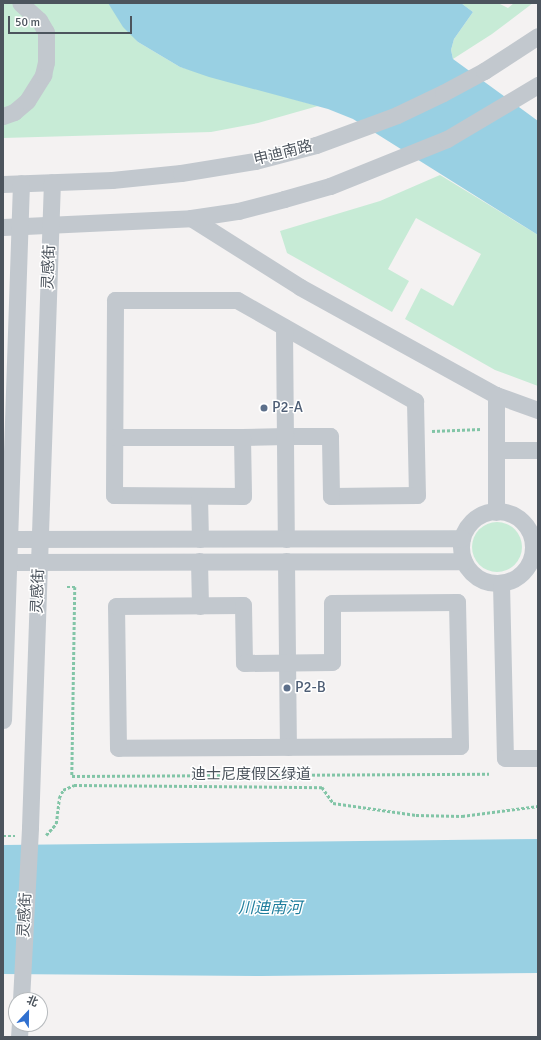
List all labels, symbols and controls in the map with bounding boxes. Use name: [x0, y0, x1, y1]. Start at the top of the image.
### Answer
scale bar: [10, 8, 134, 34]
text: 50 m: [15, 15, 40, 30]
street label: 申迪南路: [252, 137, 314, 169]
street label: 灵感街: [39, 244, 59, 290]
place label: P2-A: [272, 399, 303, 417]
marker: P2-A: [259, 403, 269, 413]
street label: 灵感街: [28, 568, 48, 614]
place label: P2-B: [295, 679, 326, 697]
marker: P2-B: [282, 683, 292, 693]
street label: 迪士尼度假区绿道: [191, 766, 311, 784]
street label: 灵感街: [15, 892, 35, 938]
water label: 川迪南河: [238, 898, 302, 918]
north arrow: [8, 992, 48, 1032]
text: 北: [25, 993, 40, 1009]

